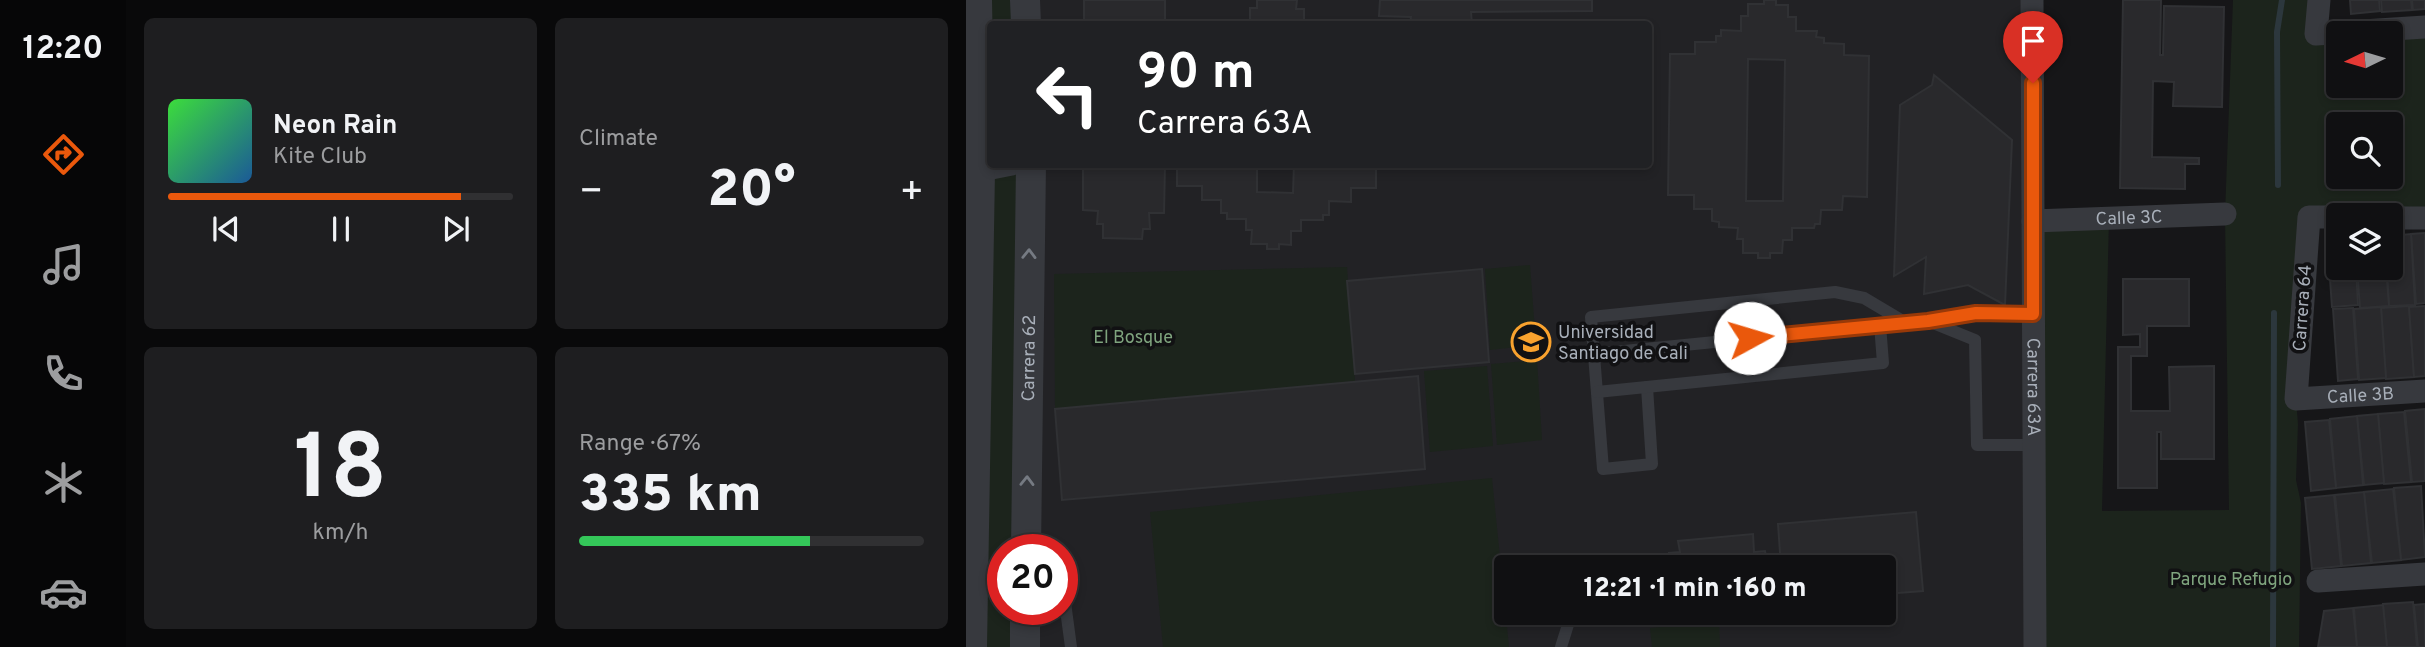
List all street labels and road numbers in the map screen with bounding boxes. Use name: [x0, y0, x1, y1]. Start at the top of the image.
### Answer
street label: Calle 3C: [2095, 206, 2163, 232]
street label: Carrera 64: [2289, 264, 2318, 352]
street label: Carrera 62: [1018, 314, 1042, 402]
street label: Carrera 63A: [2021, 338, 2044, 436]
street label: Calle 3B: [2326, 383, 2395, 410]

